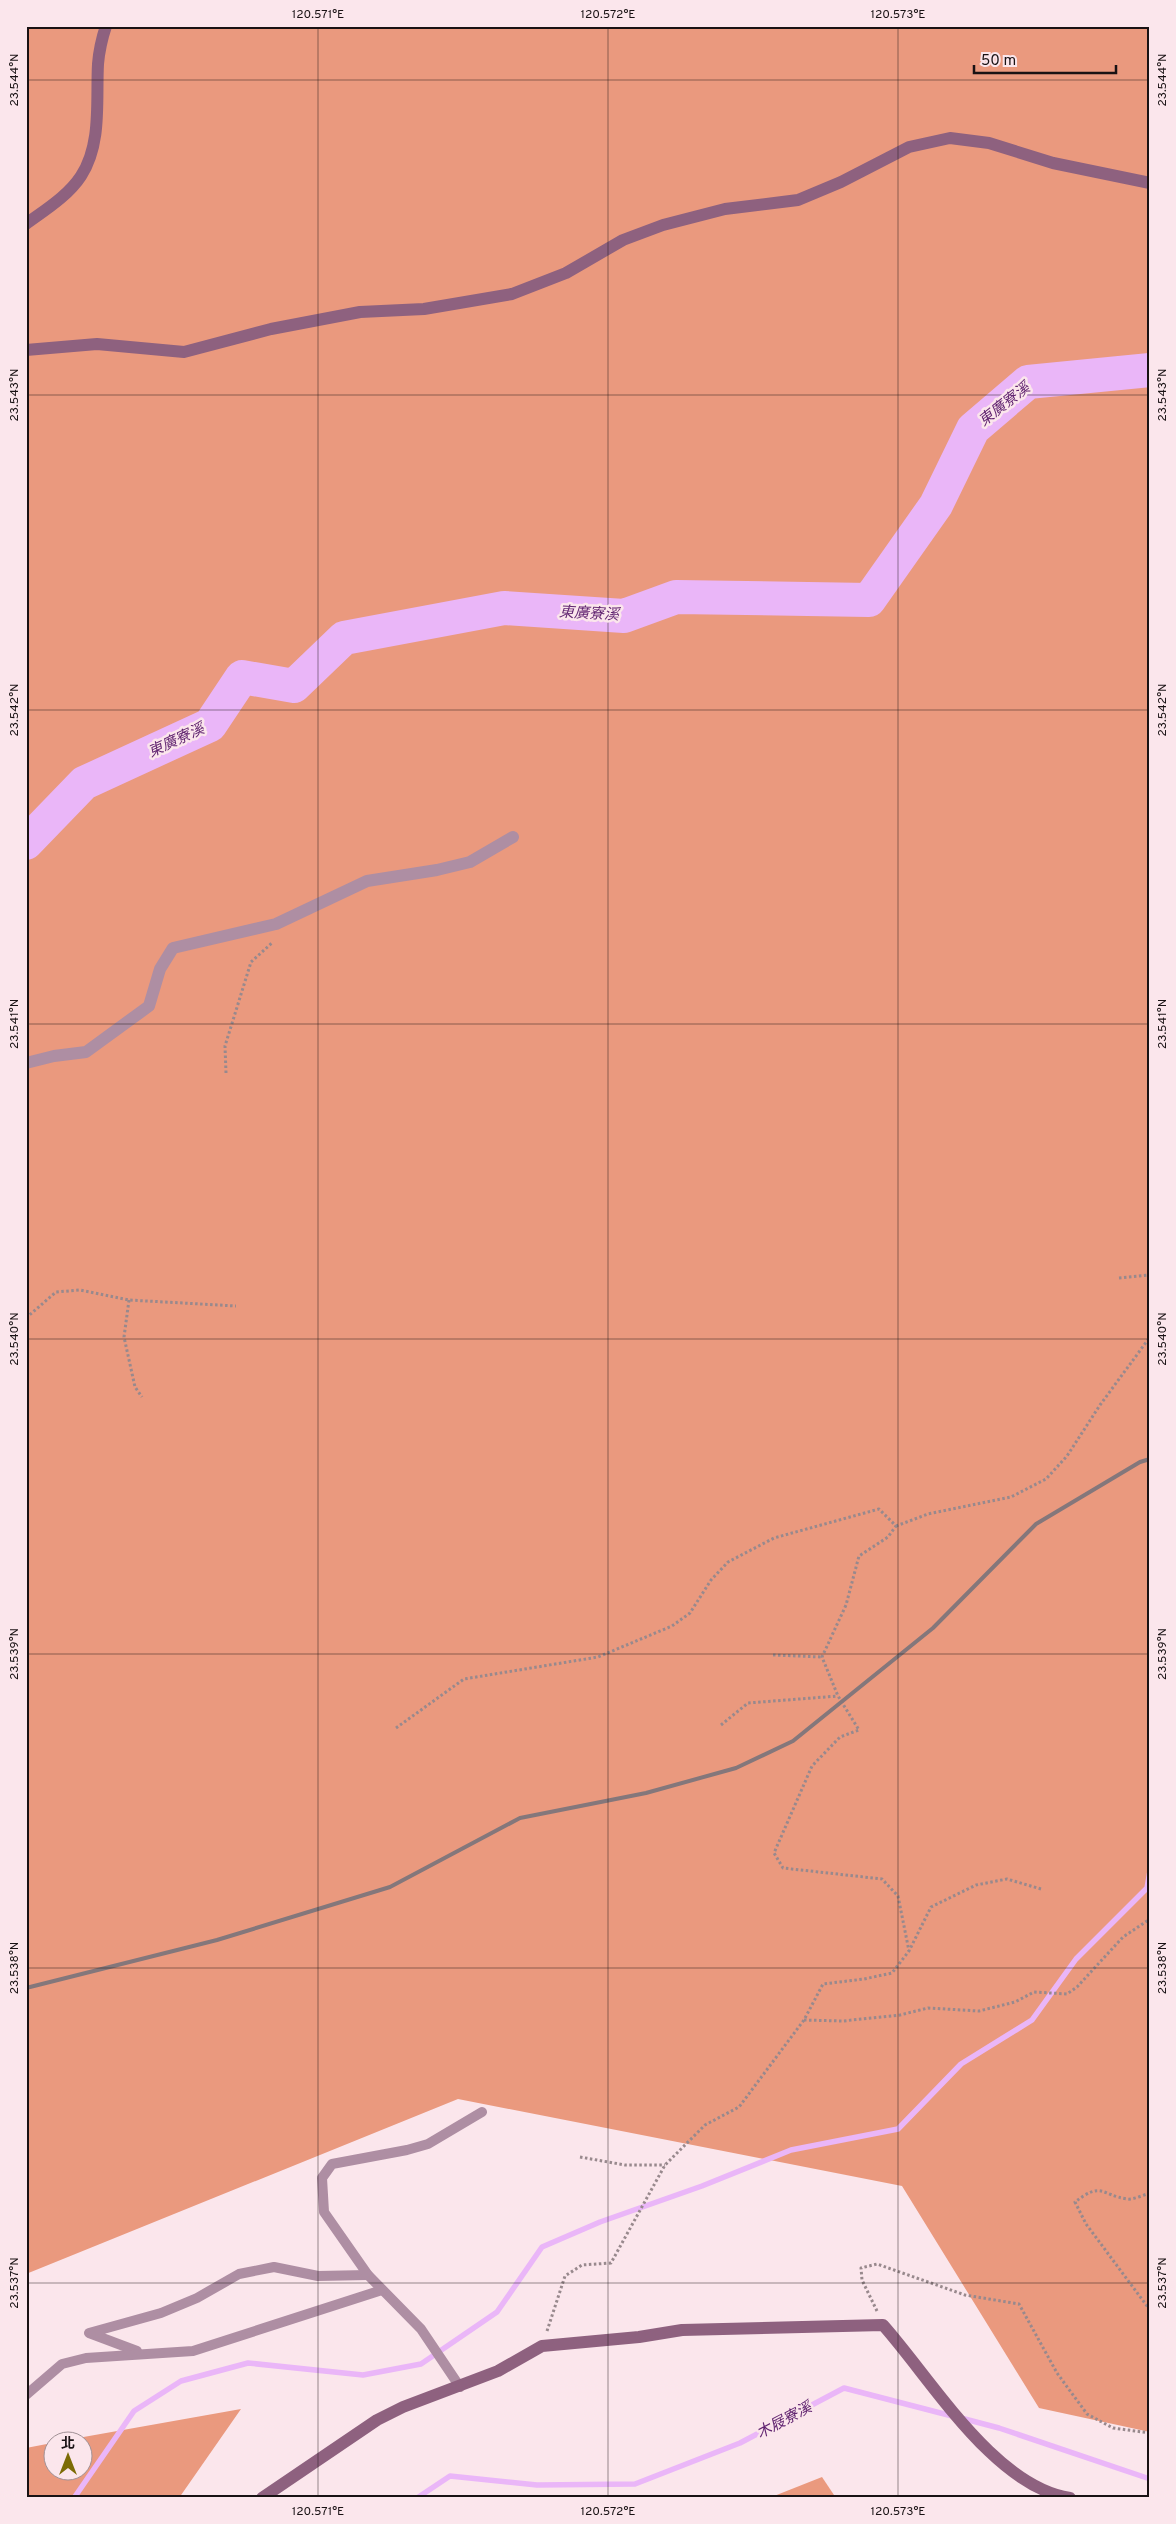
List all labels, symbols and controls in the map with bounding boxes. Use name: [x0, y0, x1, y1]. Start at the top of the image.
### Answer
text: 120.571°E: [292, 7, 344, 23]
text: 120.572°E: [580, 7, 636, 23]
text: 120.573°E: [871, 7, 925, 23]
scale bar: [974, 42, 1116, 74]
text: 50 m: [981, 52, 1016, 71]
text: 23.544°N: [7, 53, 23, 107]
text: 23.544°N: [1155, 53, 1171, 107]
text: 23.543°N: [7, 369, 23, 421]
text: 23.543°N: [1155, 369, 1171, 421]
water label: 東廣寮溪: [975, 378, 1036, 431]
water label: 東廣寮溪: [558, 603, 621, 626]
text: 23.542°N: [7, 683, 23, 737]
text: 23.542°N: [1155, 683, 1171, 737]
water label: 東廣寮溪: [145, 719, 210, 763]
text: 23.541°N: [7, 999, 23, 1049]
text: 23.541°N: [1155, 999, 1171, 1049]
text: 23.540°N: [7, 1312, 23, 1366]
text: 23.540°N: [1155, 1312, 1171, 1366]
text: 23.539°N: [7, 1628, 23, 1680]
text: 23.539°N: [1155, 1628, 1171, 1680]
text: 23.538°N: [7, 1942, 23, 1994]
text: 23.538°N: [1155, 1942, 1171, 1994]
text: 23.537°N: [7, 2257, 23, 2309]
text: 23.537°N: [1155, 2257, 1171, 2309]
water label: 木屐寮溪: [754, 2398, 817, 2444]
north arrow: [42, 2432, 92, 2482]
text: 北: [61, 2436, 75, 2453]
text: 120.571°E: [292, 2504, 344, 2520]
text: 120.572°E: [580, 2504, 636, 2520]
text: 120.573°E: [871, 2504, 925, 2520]

